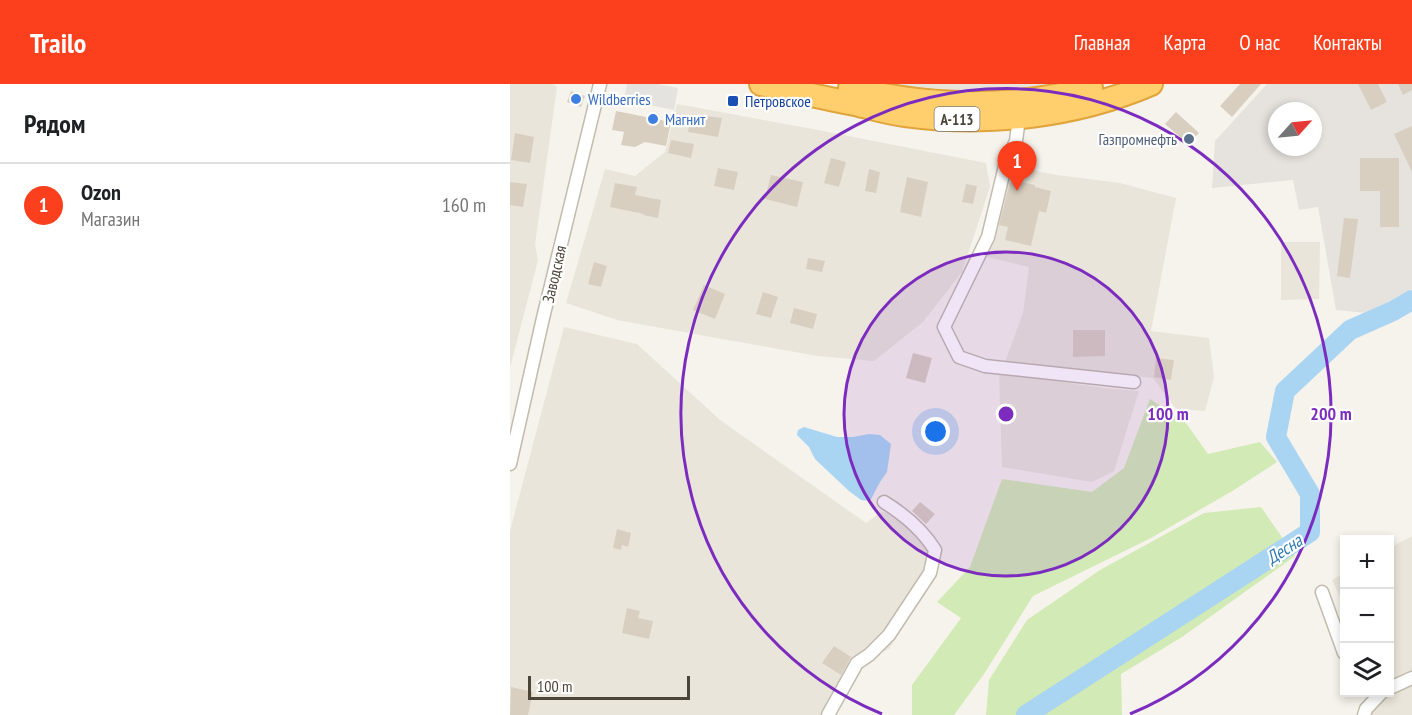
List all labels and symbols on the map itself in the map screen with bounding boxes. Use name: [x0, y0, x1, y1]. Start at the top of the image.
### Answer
place label: Wildberries: [588, 89, 651, 109]
place label: Петровское: [745, 91, 811, 111]
marker: Wildberries: [569, 92, 583, 106]
marker: Петровское: [726, 94, 740, 108]
north arrow: [1268, 102, 1322, 156]
road number: А-113: [934, 107, 980, 131]
place label: Магнит: [665, 109, 706, 129]
marker: Магнит: [646, 112, 660, 126]
place label: Газпромнефть: [1098, 129, 1177, 149]
marker: Газпромнефть: [1182, 132, 1196, 146]
pin: 1: [998, 141, 1036, 191]
street label: Заводская: [538, 243, 570, 305]
text: 100 m: [1147, 402, 1189, 425]
text: 200 m: [1310, 402, 1352, 425]
centre of rings: [996, 404, 1016, 424]
your location: [921, 417, 950, 446]
water label: Десна: [1261, 529, 1307, 570]
scale bar: [528, 673, 690, 700]

